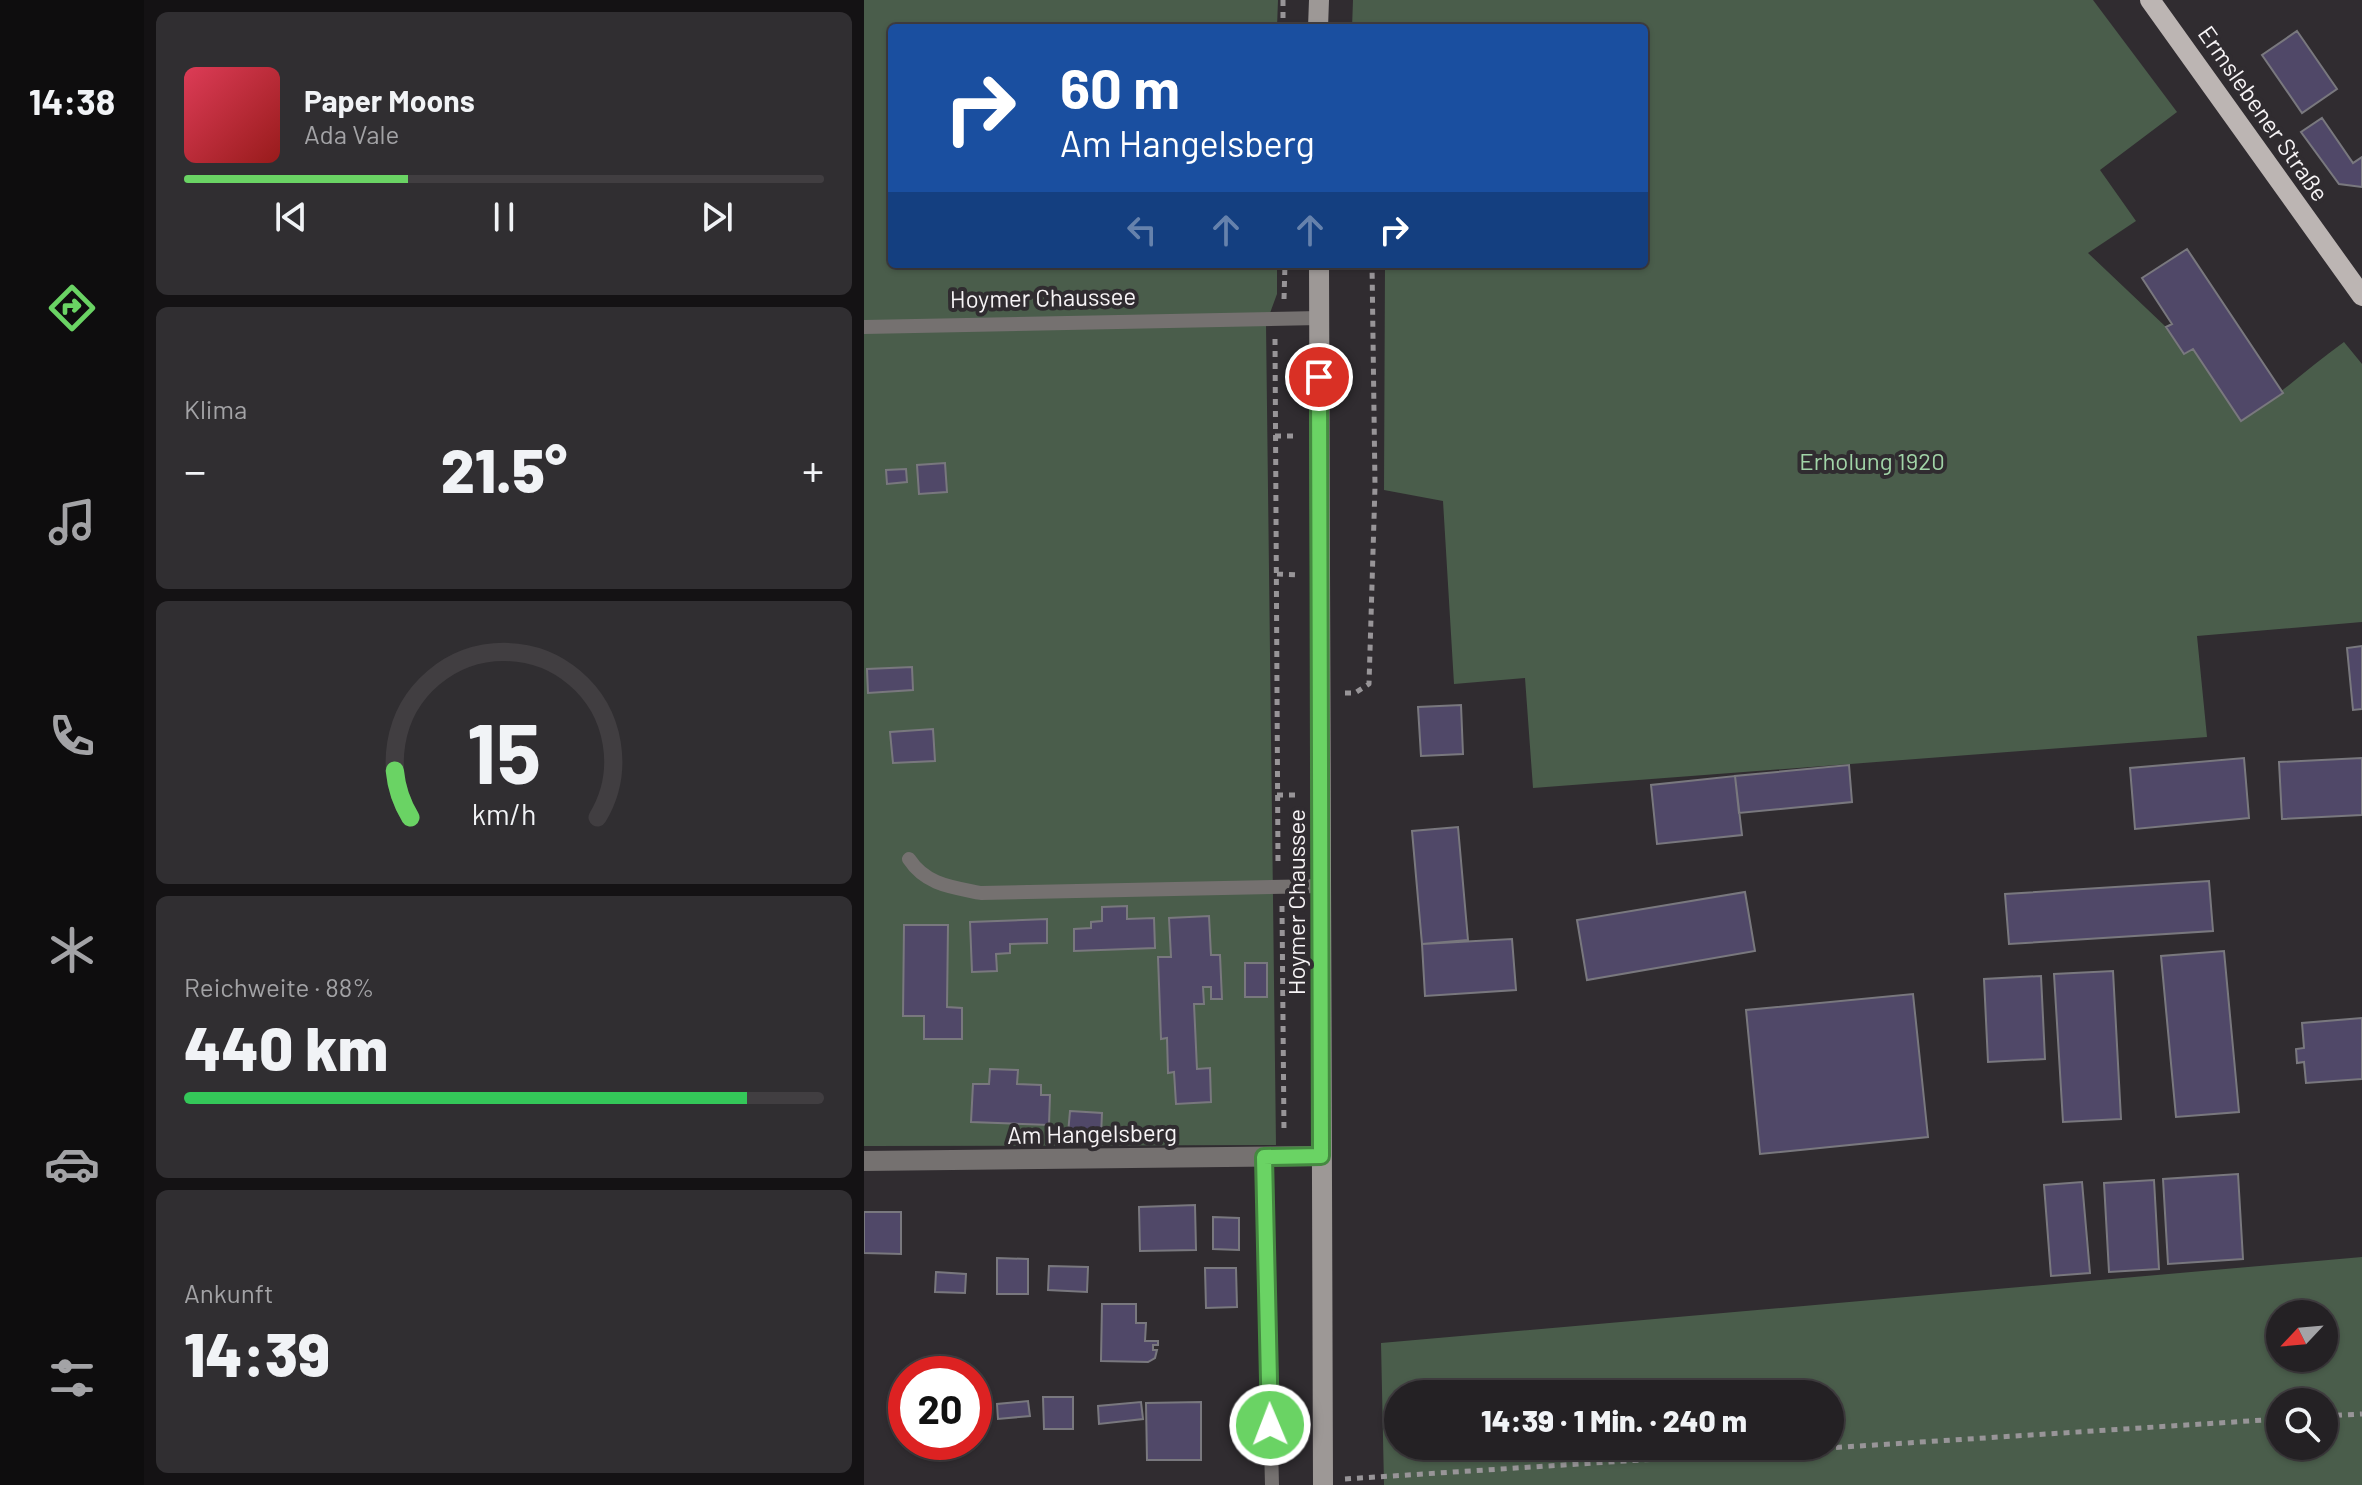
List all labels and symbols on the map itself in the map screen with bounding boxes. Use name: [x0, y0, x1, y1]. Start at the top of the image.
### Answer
street label: Ermslebener Straße: [2193, 20, 2335, 206]
street label: Hoymer Chaussee: [950, 281, 1136, 313]
pin: [1285, 343, 1353, 411]
park label: Erholung 1920: [1799, 446, 1945, 475]
street label: Hoymer Chaussee: [1281, 809, 1310, 995]
street label: Am Hangelsberg: [1007, 1117, 1177, 1149]
north arrow: [2266, 1300, 2338, 1372]
speed limit sign: 20: [888, 1356, 992, 1460]
position arrow: [1228, 1383, 1312, 1467]

